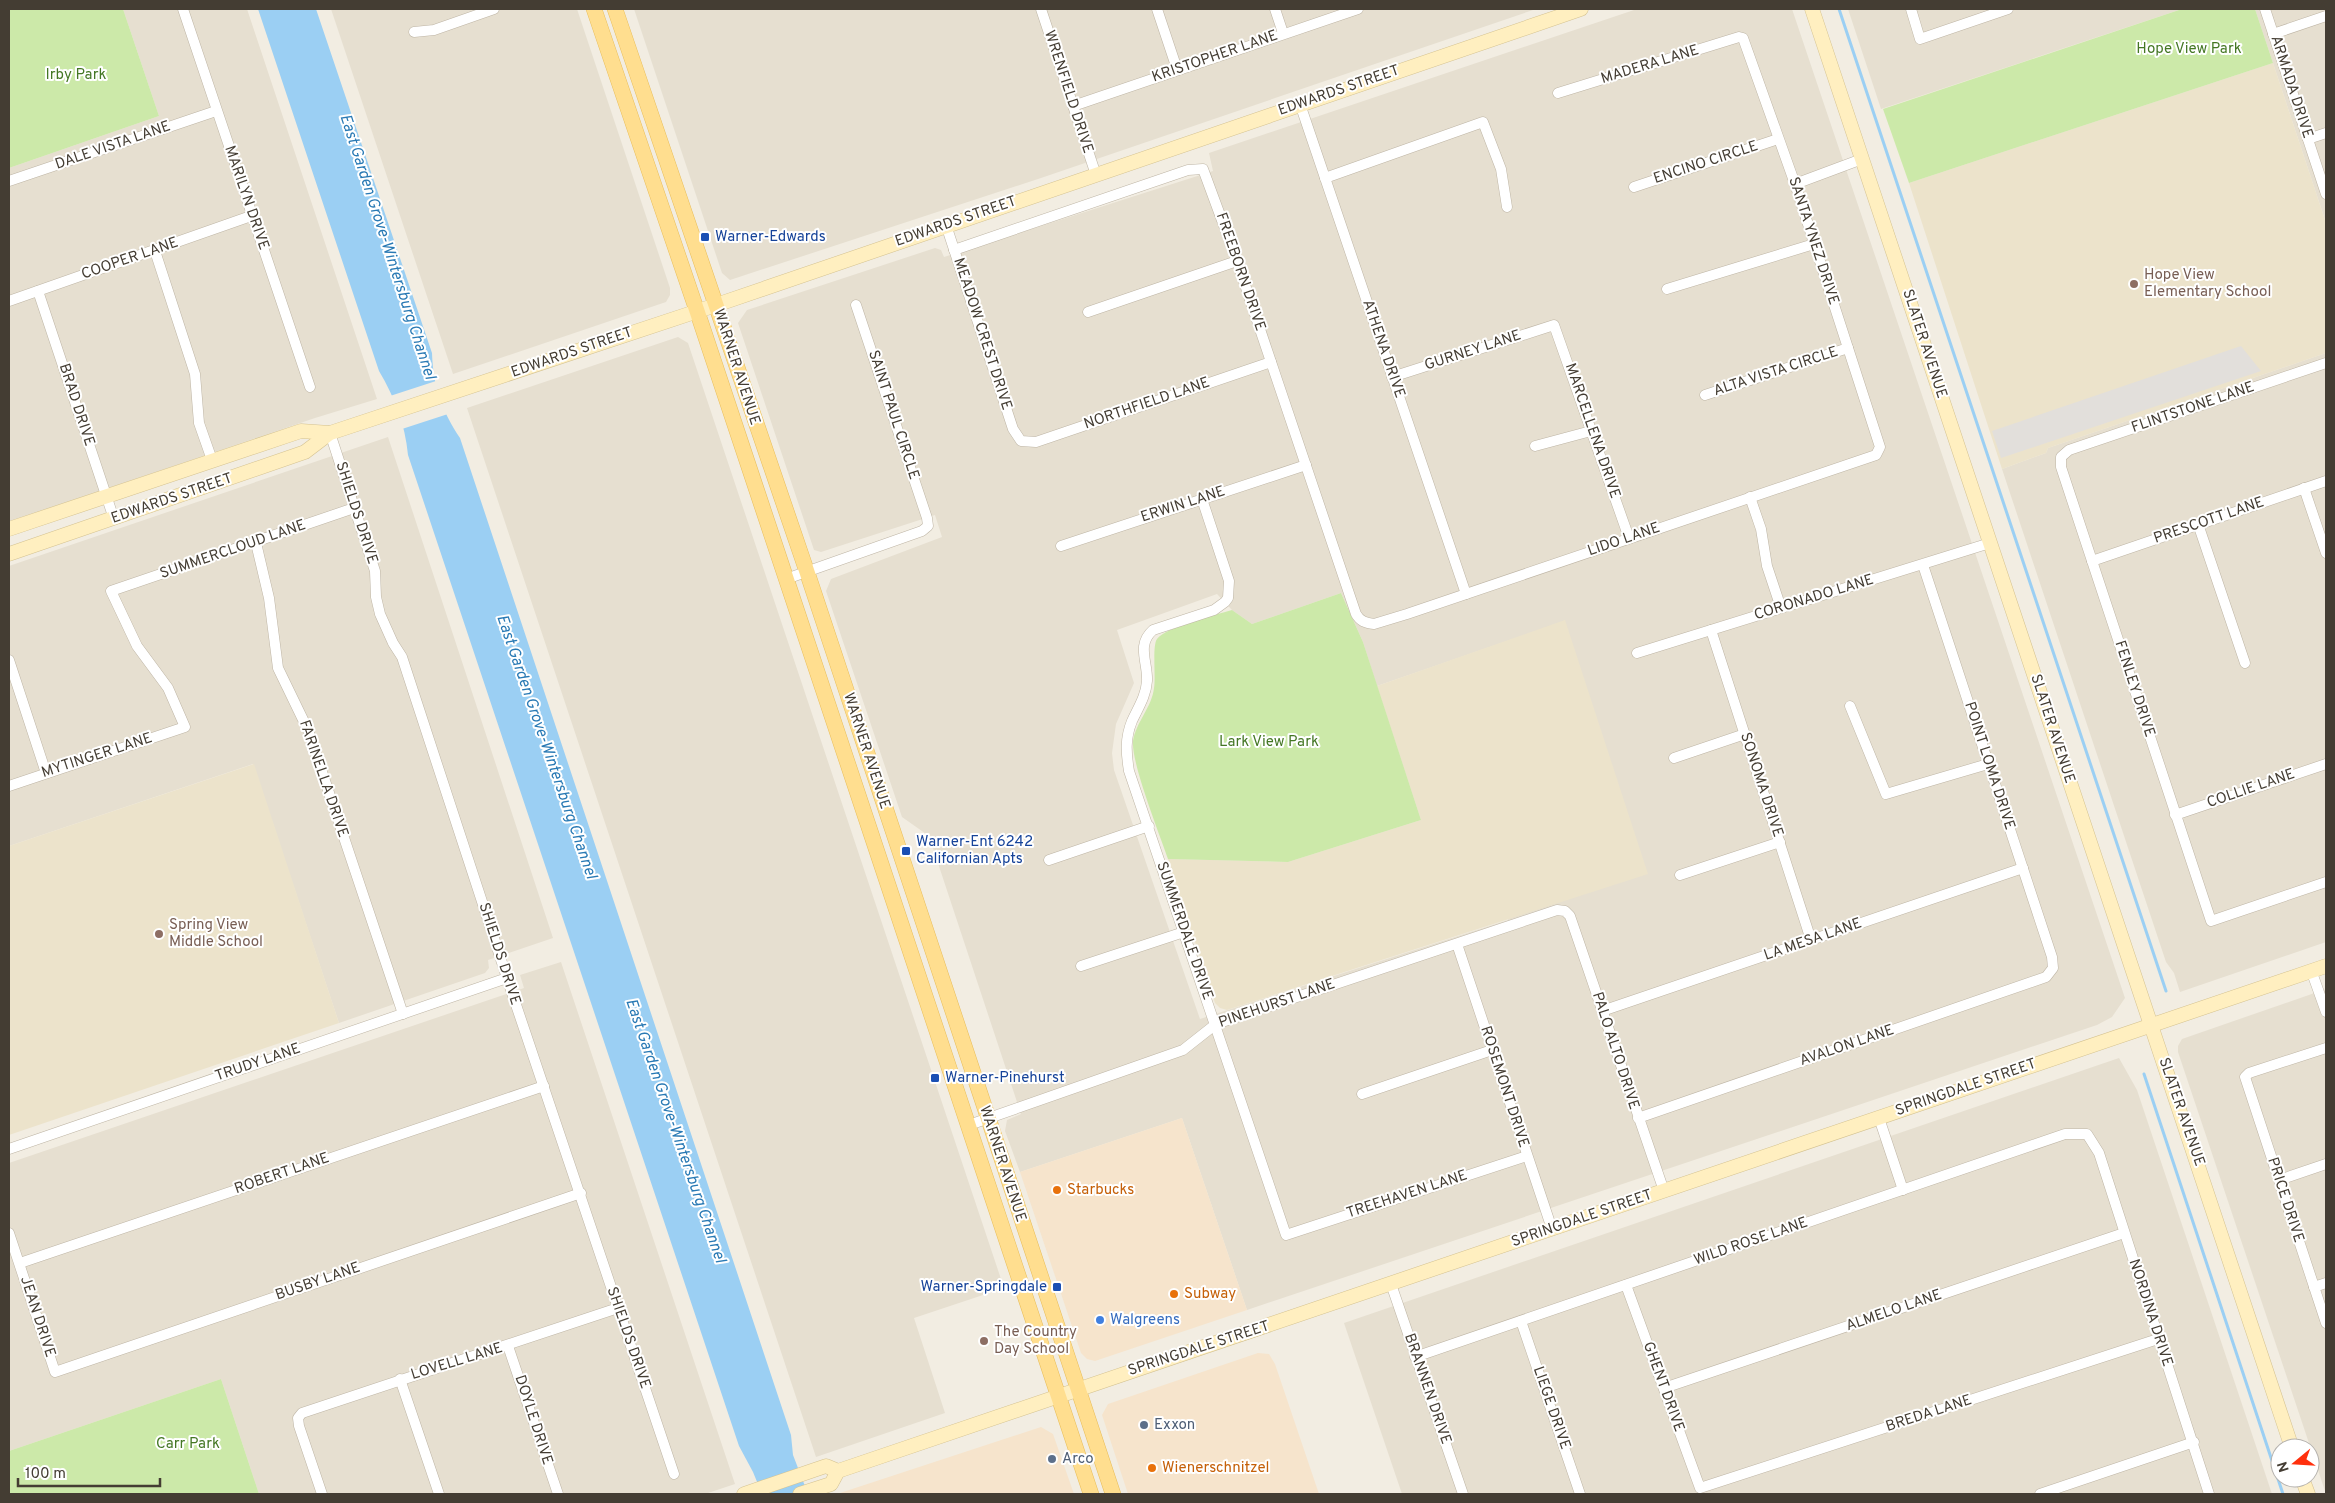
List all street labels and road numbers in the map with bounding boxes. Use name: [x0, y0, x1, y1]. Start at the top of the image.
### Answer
street label: KRISTOPHER LANE: [1149, 27, 1281, 87]
street label: WRENFIELD DRIVE: [1039, 28, 1097, 156]
street label: ARMADA DRIVE: [2265, 33, 2317, 141]
street label: MADERA LANE: [1599, 41, 1701, 89]
street label: EDWARDS STREET: [1276, 61, 1402, 121]
street label: DALE VISTA LANE: [53, 117, 173, 175]
street label: ENCINO CIRCLE: [1651, 137, 1761, 189]
street label: MARILYN DRIVE: [219, 143, 273, 253]
street label: SANTA YNEZ DRIVE: [1783, 175, 1843, 307]
street label: EDWARDS STREET: [893, 192, 1019, 252]
street label: FREEBORN DRIVE: [1211, 210, 1269, 334]
street label: COOPER LANE: [79, 234, 181, 284]
street label: MEADOW CREST DRIVE: [948, 255, 1016, 413]
street label: SLATER AVENUE: [1897, 287, 1951, 401]
street label: ATHENA DRIVE: [1357, 297, 1409, 401]
street label: WARNER AVENUE: [708, 306, 764, 428]
street label: EDWARDS STREET: [509, 323, 635, 383]
street label: GURNEY LANE: [1422, 326, 1524, 376]
street label: ALTA VISTA CIRCLE: [1711, 343, 1841, 401]
street label: SAINT PAUL CIRCLE: [863, 348, 923, 482]
street label: BRAD DRIVE: [54, 361, 98, 449]
street label: MARCELLENA DRIVE: [1560, 361, 1624, 501]
street label: NORTHFIELD LANE: [1082, 374, 1212, 434]
street label: FLINTSTONE LANE: [2129, 378, 2257, 438]
street label: SHIELDS DRIVE: [331, 459, 381, 567]
street label: EDWARDS STREET: [109, 469, 235, 529]
street label: ERWIN LANE: [1138, 482, 1228, 528]
street label: PRESCOTT LANE: [2151, 493, 2267, 549]
street label: SUMMERCLOUD LANE: [158, 516, 308, 584]
street label: LIDO LANE: [1585, 519, 1663, 561]
street label: CORONADO LANE: [1752, 571, 1876, 625]
street label: FENLEY DRIVE: [2109, 638, 2159, 740]
street label: SLATER AVENUE: [2025, 672, 2079, 786]
street label: WARNER AVENUE: [838, 690, 894, 812]
street label: POINT LOMA DRIVE: [1959, 699, 2019, 833]
street label: FARINELLA DRIVE: [294, 718, 352, 840]
street label: MYTINGER LANE: [39, 729, 155, 783]
street label: SONOMA DRIVE: [1735, 730, 1787, 840]
street label: COLLIE LANE: [2204, 765, 2298, 813]
street label: SUMMERDALE DRIVE: [1151, 859, 1217, 1003]
street label: SHIELDS DRIVE: [474, 900, 524, 1008]
street label: LA MESA LANE: [1762, 914, 1864, 966]
street label: PINEHURST LANE: [1216, 975, 1338, 1033]
street label: PALO ALTO DRIVE: [1587, 990, 1643, 1112]
street label: AVALON LANE: [1797, 1021, 1897, 1071]
street label: ROSEMONT DRIVE: [1475, 1024, 1533, 1150]
street label: TRUDY LANE: [213, 1040, 303, 1086]
street label: SPRINGDALE STREET: [1893, 1055, 2039, 1121]
street label: SLATER AVENUE: [2154, 1055, 2208, 1169]
street label: WARNER AVENUE: [974, 1103, 1030, 1225]
street label: ROBERT LANE: [232, 1149, 332, 1199]
street label: PRICE DRIVE: [2262, 1155, 2308, 1245]
street label: TREEHAVEN LANE: [1344, 1166, 1470, 1224]
street label: SPRINGDALE STREET: [1509, 1186, 1655, 1252]
street label: WILD ROSE LANE: [1692, 1214, 1810, 1270]
street label: NORDINA DRIVE: [2124, 1257, 2176, 1369]
street label: BUSBY LANE: [273, 1259, 363, 1305]
street label: JEAN DRIVE: [15, 1274, 59, 1360]
street label: SHIELDS DRIVE: [602, 1285, 654, 1391]
street label: ALMELO LANE: [1844, 1286, 1944, 1336]
street label: SPRINGDALE STREET: [1126, 1317, 1272, 1381]
street label: BRANNEN DRIVE: [1399, 1331, 1455, 1447]
street label: LOVELL LANE: [409, 1339, 505, 1385]
street label: GHENT DRIVE: [1638, 1339, 1688, 1435]
street label: LIEGE DRIVE: [1528, 1364, 1574, 1452]
street label: DOYLE DRIVE: [510, 1373, 556, 1467]
street label: BREDA LANE: [1884, 1391, 1974, 1437]

